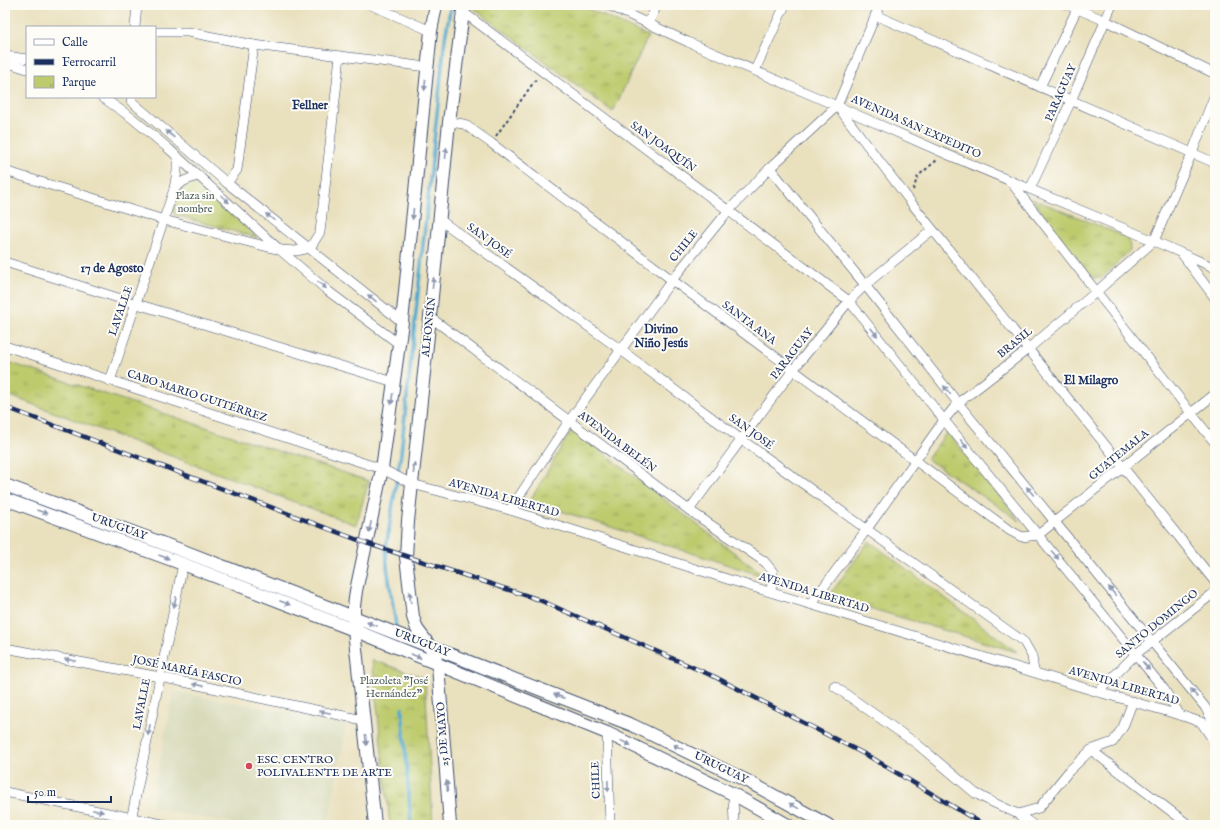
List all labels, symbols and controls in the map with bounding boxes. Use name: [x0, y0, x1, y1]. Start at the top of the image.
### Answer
legend: [26, 26, 156, 98]
text: Calle: [62, 35, 88, 50]
text: Ferrocarril: [62, 55, 117, 70]
street label: PARAGUAY: [1042, 62, 1080, 124]
text: Parque: [62, 75, 97, 91]
one-way arrow: [422, 79, 428, 91]
street label: AVENIDA SAN EXPEDITO: [848, 92, 983, 162]
district label: Fellner: [292, 98, 329, 113]
street label: SAN JOAQUÍN: [627, 118, 699, 176]
one-way arrow: [165, 130, 175, 139]
one-way arrow: [442, 147, 449, 159]
park label: Plaza sin nombre: [175, 189, 215, 216]
one-way arrow: [220, 194, 230, 204]
one-way arrow: [409, 208, 416, 221]
one-way arrow: [265, 213, 276, 221]
street label: SAN JOSÉ: [464, 220, 514, 262]
street label: CHILE: [667, 227, 701, 265]
district label: 17 de Agosto: [80, 261, 144, 277]
one-way arrow: [430, 277, 437, 289]
one-way arrow: [317, 281, 327, 290]
street label: LAVALLE: [106, 284, 136, 338]
one-way arrow: [367, 293, 377, 302]
street label: ALFONSÍN: [419, 296, 439, 359]
street label: SANTA ANA: [719, 298, 779, 348]
district label: Divino Niño Jesús: [633, 322, 689, 352]
street label: PARAGUAY: [768, 325, 817, 382]
street label: BRASIL: [995, 325, 1036, 361]
one-way arrow: [869, 326, 878, 337]
street label: CABO MARIO GUITÉRREZ: [125, 367, 269, 425]
district label: El Milagro: [1064, 373, 1119, 389]
one-way arrow: [943, 385, 952, 396]
one-way arrow: [389, 393, 395, 405]
street label: AVENIDA BELÉN: [574, 407, 659, 476]
street label: SAN JOSÉ: [726, 411, 776, 453]
street label: GUATEMALA: [1086, 426, 1152, 484]
one-way arrow: [959, 439, 968, 449]
one-way arrow: [411, 462, 418, 474]
street label: AVENIDA LIBERTAD: [446, 475, 561, 520]
one-way arrow: [1025, 485, 1034, 496]
one-way arrow: [36, 510, 48, 516]
street label: URUGUAY: [89, 510, 149, 544]
one-way arrow: [366, 521, 372, 533]
one-way arrow: [1051, 550, 1059, 561]
one-way arrow: [158, 554, 170, 560]
street label: AVENIDA LIBERTAD: [756, 569, 871, 616]
one-way arrow: [1107, 586, 1116, 597]
street label: SANTO DOMINGO: [1113, 586, 1201, 662]
one-way arrow: [407, 591, 413, 603]
one-way arrow: [172, 596, 178, 608]
one-way arrow: [280, 601, 292, 607]
one-way arrow: [366, 621, 378, 627]
street label: URUGUAY: [392, 626, 452, 660]
street label: JOSÉ MARÍA FASCIO: [129, 652, 243, 689]
one-way arrow: [410, 653, 421, 659]
one-way arrow: [64, 657, 77, 663]
one-way arrow: [1142, 661, 1151, 672]
street label: AVENIDA LIBERTAD: [1066, 663, 1181, 708]
park label: Plazoleta "José Hernández": [360, 674, 428, 701]
street label: LAVALLE: [130, 677, 154, 731]
one-way arrow: [192, 681, 204, 687]
one-way arrow: [1189, 687, 1198, 698]
one-way arrow: [552, 693, 564, 699]
street label: 25 DE MAYO: [434, 701, 452, 767]
one-way arrow: [319, 708, 331, 714]
one-way arrow: [146, 723, 152, 736]
one-way arrow: [362, 734, 369, 746]
one-way arrow: [621, 740, 632, 746]
one-way arrow: [672, 744, 684, 750]
street label: URUGUAY: [692, 749, 751, 787]
place label: ESC. CENTRO POLIVALENTE DE ARTE: [257, 753, 392, 780]
marker: ESC. CENTRO POLIVALENTE DE ARTE: [244, 761, 254, 771]
street label: CHILE: [588, 761, 604, 799]
scale bar: [28, 778, 111, 804]
one-way arrow: [443, 780, 450, 792]
one-way arrow: [605, 780, 612, 792]
text: 50 m: [34, 785, 56, 800]
one-way arrow: [788, 803, 800, 810]
one-way arrow: [92, 809, 104, 815]

